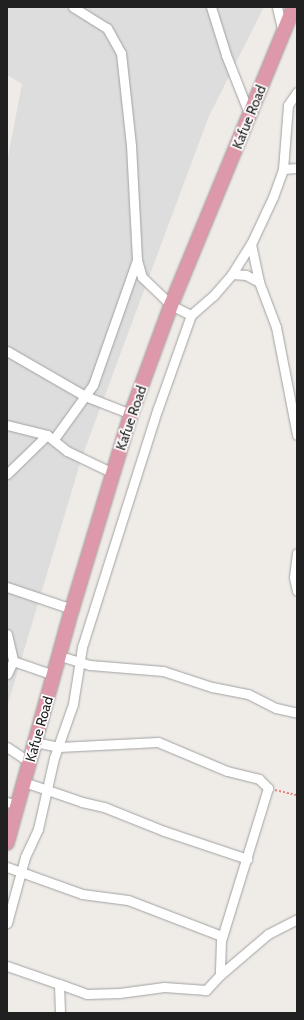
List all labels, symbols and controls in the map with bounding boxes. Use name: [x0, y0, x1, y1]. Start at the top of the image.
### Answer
street label: Kafue Road: [229, 83, 269, 151]
street label: Kafue Road: [112, 383, 150, 453]
street label: Kafue Road: [22, 694, 56, 764]

